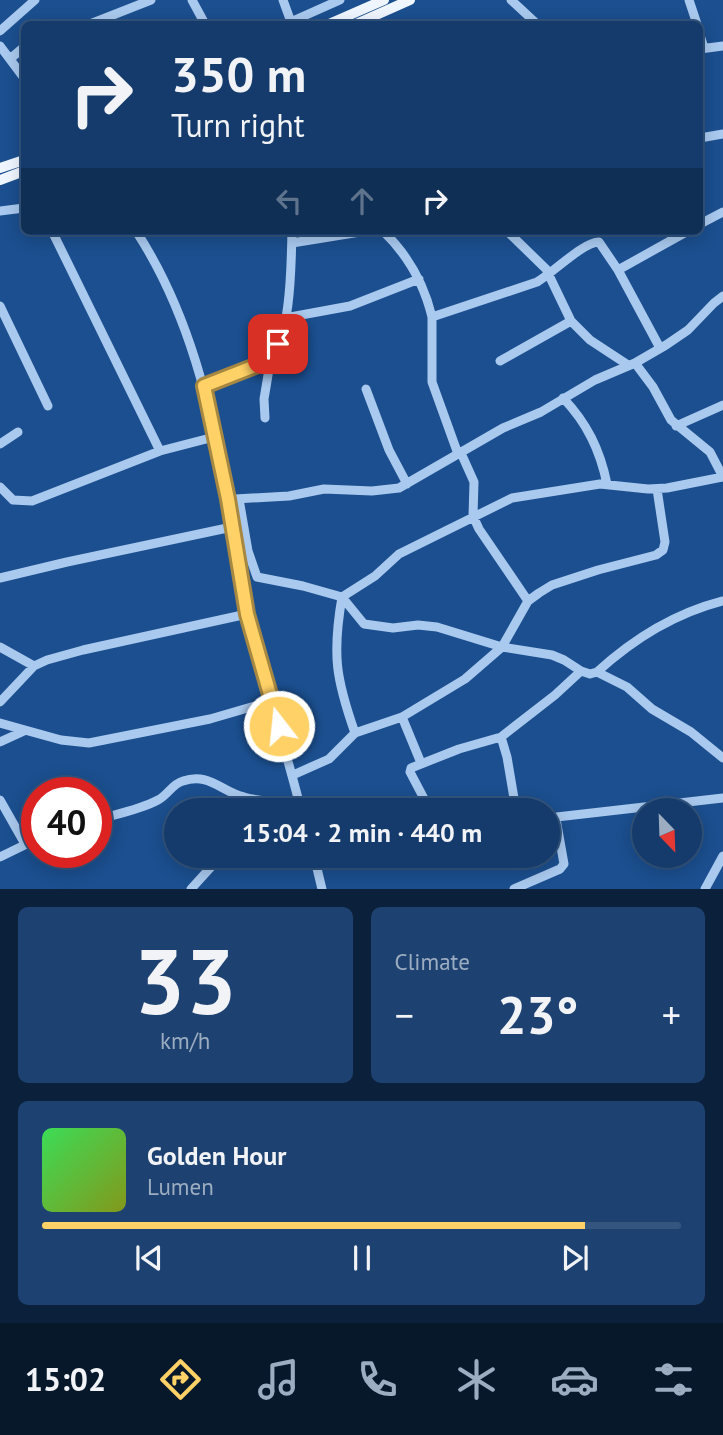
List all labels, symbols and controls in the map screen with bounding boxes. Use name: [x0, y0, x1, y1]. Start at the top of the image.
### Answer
text: 350 m: [171, 42, 306, 106]
icon: right: [56, 49, 147, 140]
text: Turn right: [171, 104, 305, 146]
icon: left: [270, 182, 308, 220]
icon: ahead: [343, 182, 381, 220]
icon: right: [416, 182, 454, 220]
pin: [248, 314, 308, 374]
icon: arrive: [259, 325, 297, 363]
position arrow: [242, 689, 316, 763]
speed limit sign: 40: [21, 777, 112, 868]
north arrow: [632, 798, 702, 868]
map controls: [632, 798, 702, 868]
text: 15:04 · 2 min · 440 m: [242, 816, 482, 849]
text: 33: [134, 921, 237, 1039]
text: Climate: [395, 947, 470, 976]
text: 23°: [497, 981, 579, 1048]
text: −: [395, 990, 414, 1039]
text: +: [662, 990, 681, 1039]
text: km/h: [160, 1026, 210, 1055]
text: Golden Hour: [147, 1139, 286, 1172]
text: Lumen: [147, 1172, 214, 1201]
icon: previous: [130, 1239, 168, 1277]
icon: pause: [343, 1239, 381, 1277]
icon: next: [556, 1239, 594, 1277]
icon: directions: [156, 1355, 205, 1404]
icon: music: [254, 1355, 303, 1404]
icon: phone: [353, 1355, 402, 1404]
icon: climate: [452, 1355, 501, 1404]
icon: car: [550, 1355, 599, 1404]
icon: filters: [649, 1355, 698, 1404]
text: 15:02: [25, 1358, 106, 1400]

